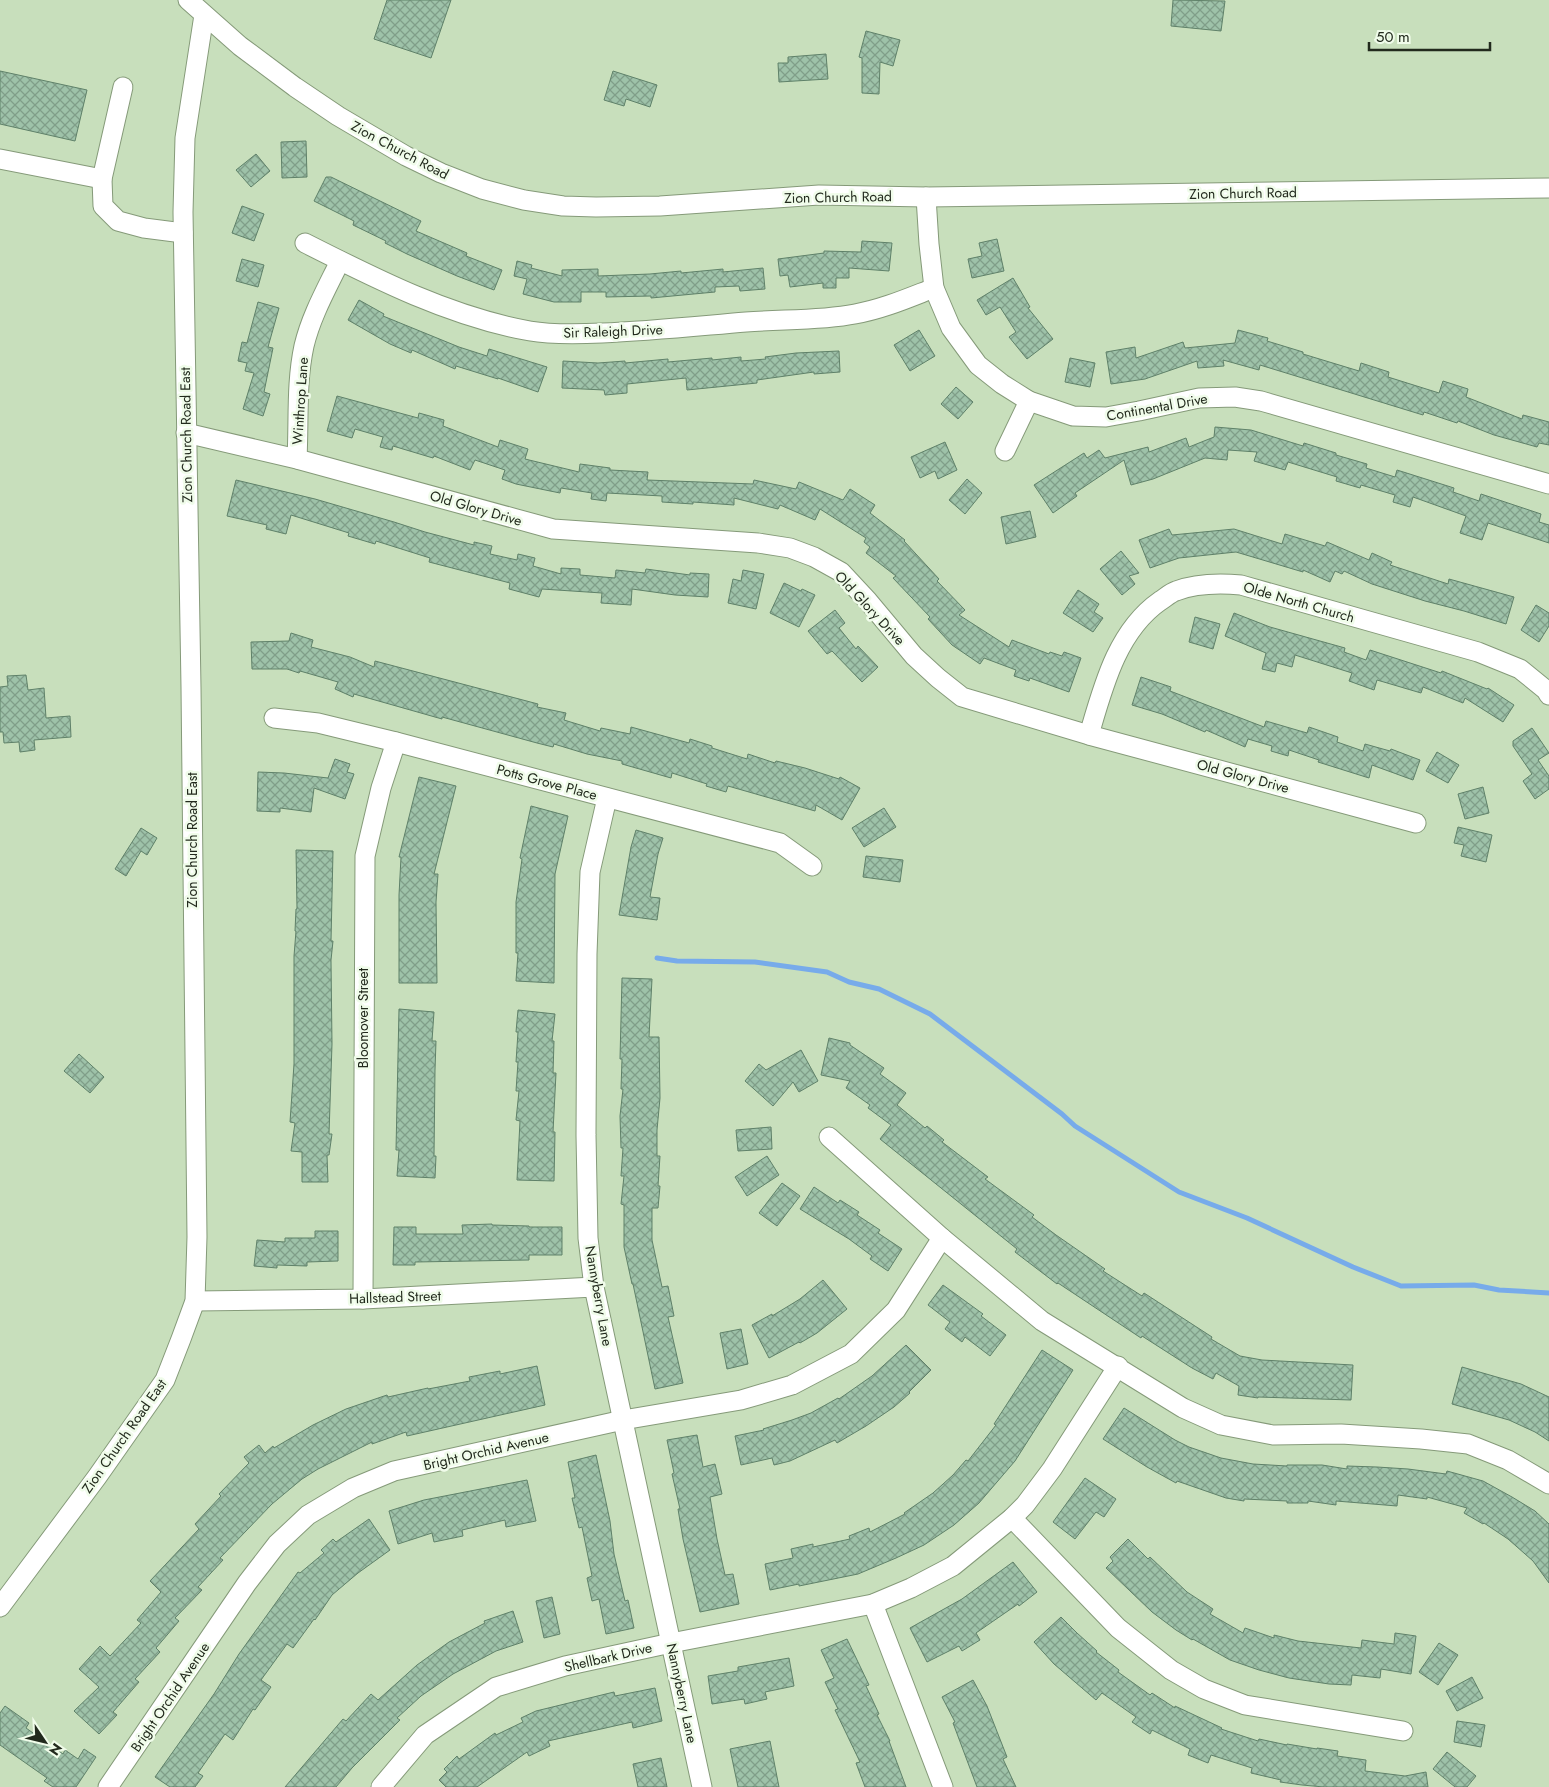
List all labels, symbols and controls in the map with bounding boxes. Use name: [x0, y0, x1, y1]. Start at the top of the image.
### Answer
scale bar: [1369, 20, 1490, 52]
text: 50 m: [1376, 26, 1410, 48]
street label: Zion Church Road: [348, 116, 452, 184]
street label: Zion Church Road: [1189, 182, 1297, 204]
street label: Zion Church Road: [784, 186, 892, 208]
street label: Sir Raleigh Drive: [563, 319, 663, 343]
street label: Winthrop Lane: [287, 357, 313, 445]
street label: Zion Church Road East: [175, 366, 197, 503]
street label: Continental Drive: [1105, 388, 1209, 426]
street label: Old Glory Drive: [428, 485, 524, 531]
street label: Old Glory Drive: [830, 566, 910, 650]
street label: Olde North Church: [1241, 577, 1357, 627]
street label: Old Glory Drive: [1195, 754, 1291, 798]
street label: Potts Grove Place: [495, 759, 599, 805]
street label: Zion Church Road East: [182, 772, 202, 908]
street label: Bloomover Street: [353, 967, 373, 1068]
street label: Nannyberry Lane: [580, 1244, 618, 1348]
street label: Hallstead Street: [349, 1285, 442, 1309]
street label: Zion Church Road East: [77, 1374, 171, 1497]
street label: Bright Orchid Avenue: [421, 1427, 551, 1475]
street label: Shellbark Drive: [562, 1637, 654, 1677]
street label: Bright Orchid Avenue: [126, 1638, 214, 1756]
street label: Nannyberry Lane: [662, 1641, 702, 1745]
north arrow: [20, 1717, 70, 1767]
text: N: [44, 1739, 67, 1760]

